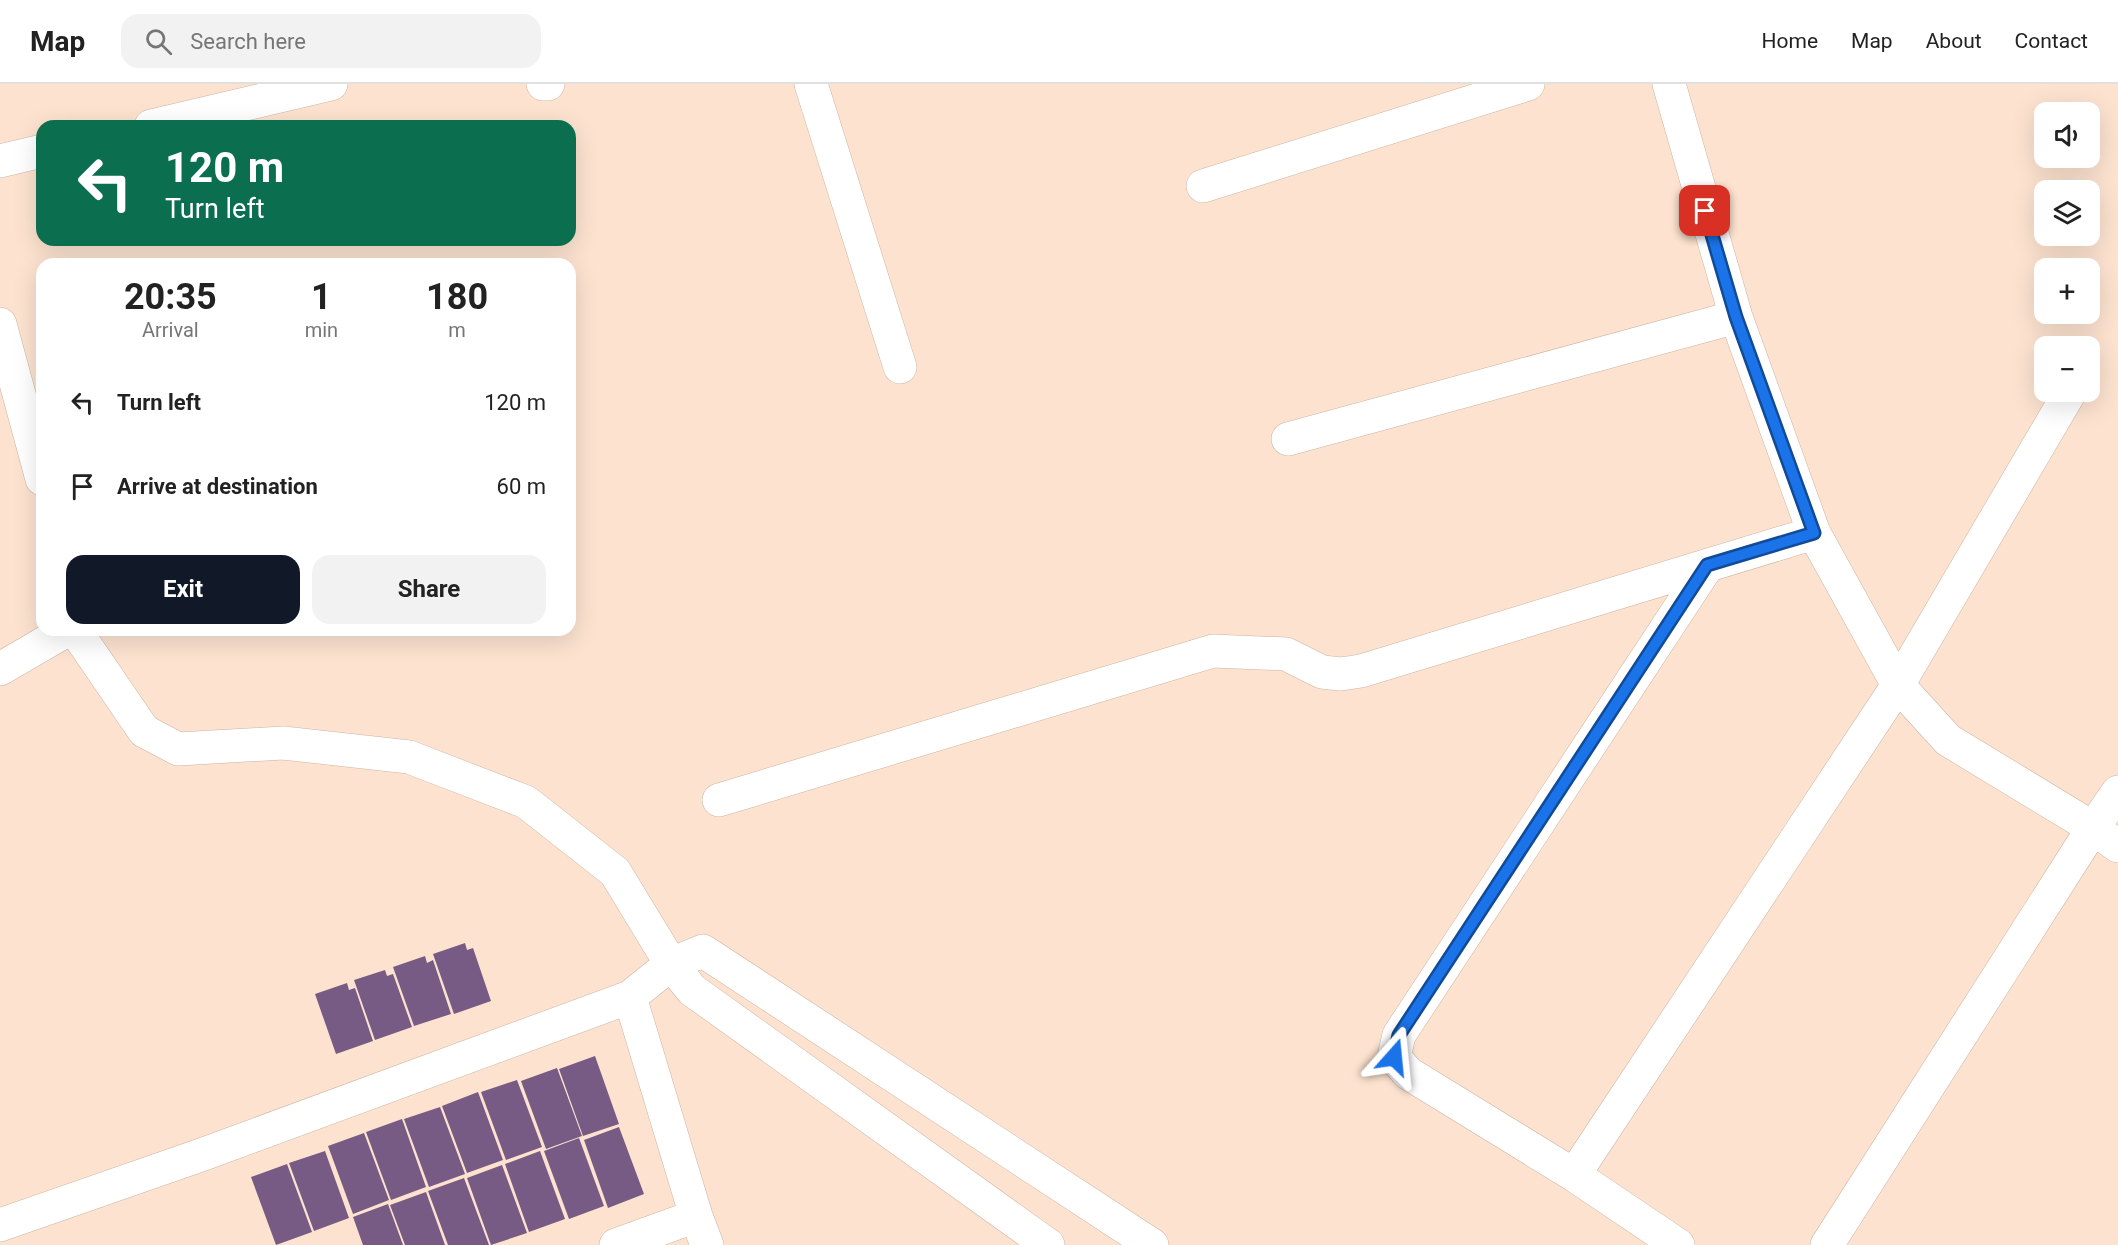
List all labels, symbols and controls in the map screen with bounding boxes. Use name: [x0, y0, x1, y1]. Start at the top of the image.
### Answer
search box: [121, 14, 541, 68]
text: Map: [30, 25, 85, 58]
icon: search: [142, 25, 175, 58]
text: Search here: [190, 29, 306, 54]
text: Home: [1762, 29, 1818, 53]
text: Map: [1851, 29, 1893, 53]
text: About: [1926, 29, 1982, 53]
text: Contact: [2015, 29, 2088, 53]
map controls: [2034, 102, 2100, 402]
button: sound: [2034, 102, 2100, 168]
text: 120 m: [165, 143, 284, 192]
icon: left: [66, 144, 144, 222]
button: layers: [2034, 180, 2100, 246]
pin: [1679, 185, 1730, 236]
text: Turn left: [165, 193, 265, 225]
icon: arrive: [1688, 194, 1721, 227]
button: +: [2034, 258, 2100, 324]
text: 20:35: [124, 276, 217, 318]
text: 1: [311, 276, 332, 318]
text: 180: [426, 276, 488, 318]
text: Arrival: [142, 318, 199, 342]
text: min: [305, 318, 338, 342]
text: m: [448, 318, 466, 342]
button: −: [2034, 336, 2100, 402]
icon: left: [66, 386, 99, 419]
text: Turn left: [117, 390, 201, 415]
text: 120 m: [484, 390, 546, 415]
icon: arrive: [66, 470, 99, 503]
text: Arrive at destination: [117, 474, 318, 499]
text: 60 m: [497, 474, 546, 499]
button: Exit: [66, 555, 300, 624]
button: Share: [312, 555, 546, 624]
position arrow: [1362, 1025, 1426, 1089]

